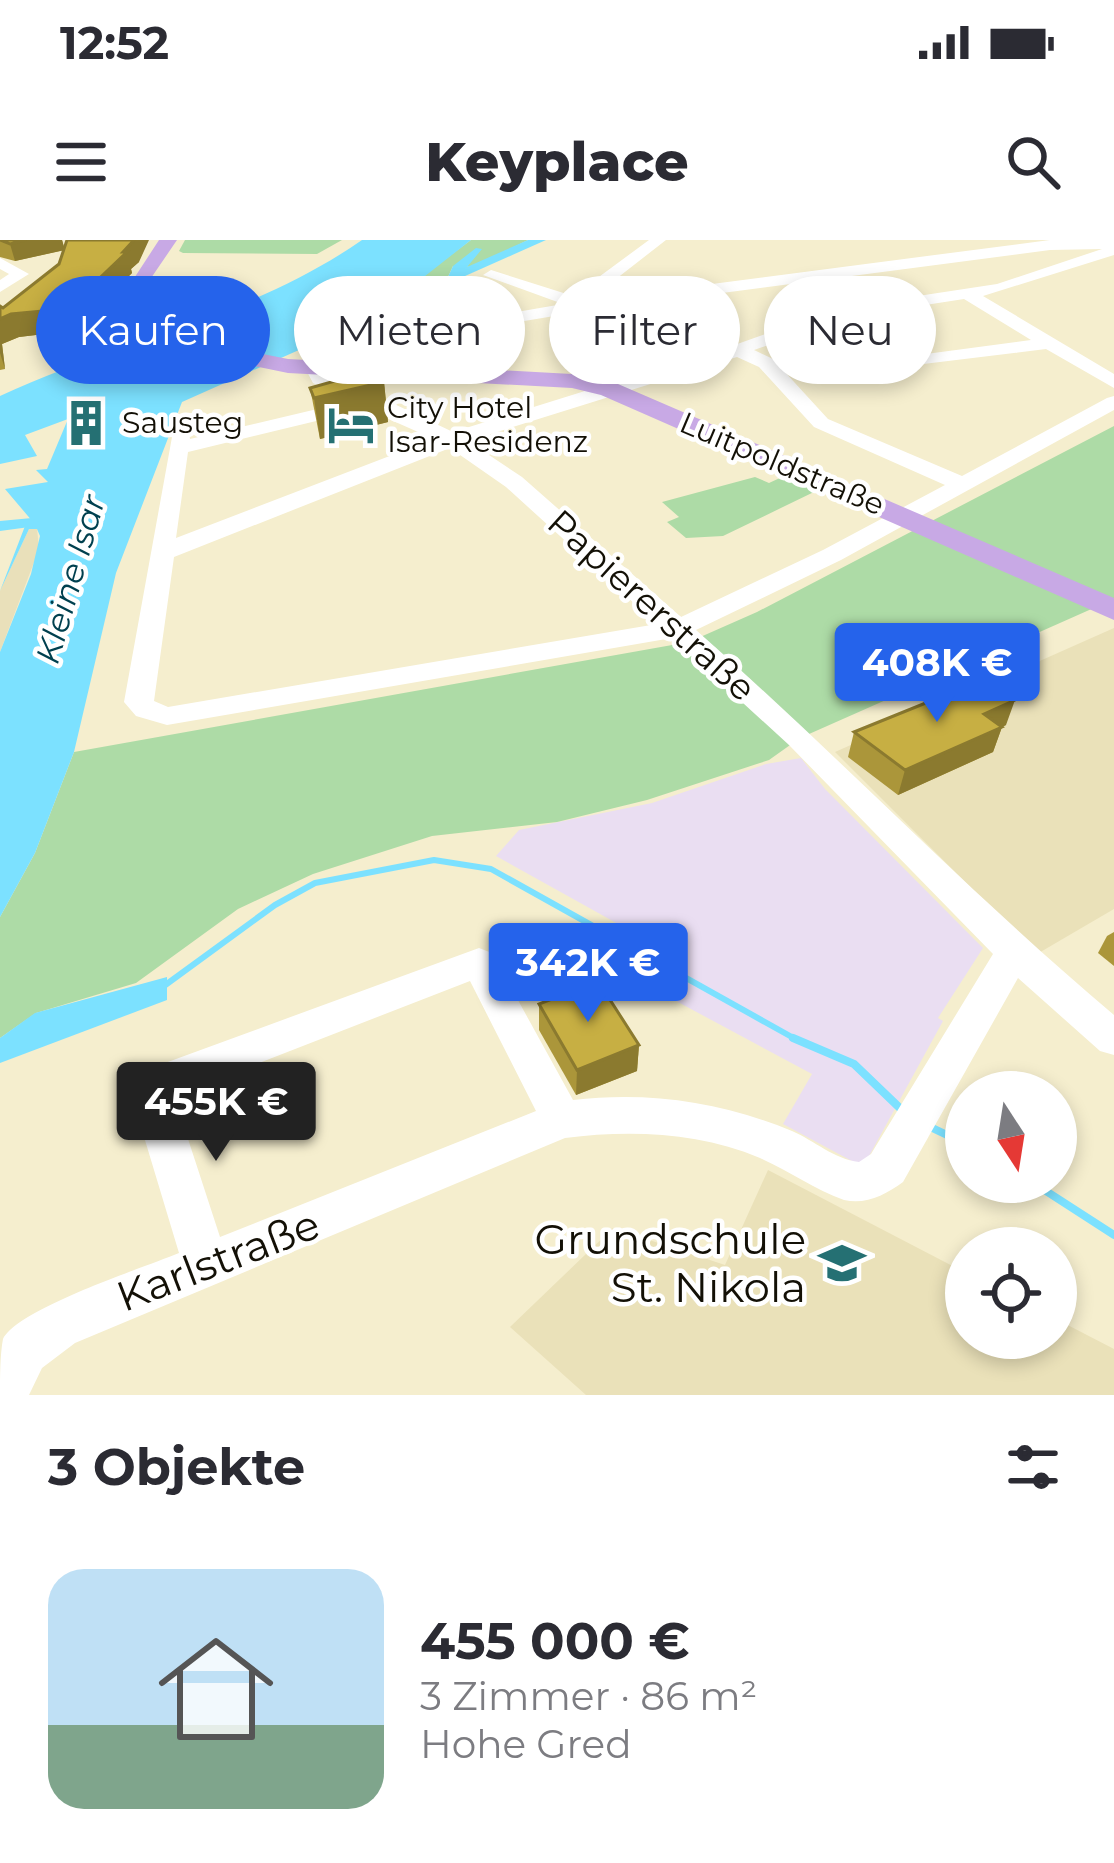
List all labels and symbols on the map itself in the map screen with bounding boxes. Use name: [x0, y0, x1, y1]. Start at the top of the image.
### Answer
place label: City Hotel Isar-Residenz: [387, 389, 588, 460]
building icon: Sausteg: [61, 398, 111, 448]
hotel icon: City Hotel Isar-Residenz: [326, 400, 376, 450]
place label: Sausteg: [122, 404, 243, 441]
street label: Luitpoldstraße: [674, 404, 890, 523]
water label: Kleine Isar: [27, 489, 113, 668]
street label: Papiererstraße: [539, 500, 765, 710]
pin: 408K €: [839, 623, 1035, 725]
pin: 342K €: [490, 923, 686, 1025]
pin: 455K €: [118, 1062, 314, 1164]
north arrow: [945, 1071, 1077, 1203]
street label: Karlstraße: [109, 1198, 327, 1322]
place label: Grundschule St. Nikola: [535, 1213, 806, 1313]
school or university icon: Grundschule St. Nikola: [817, 1238, 867, 1288]

